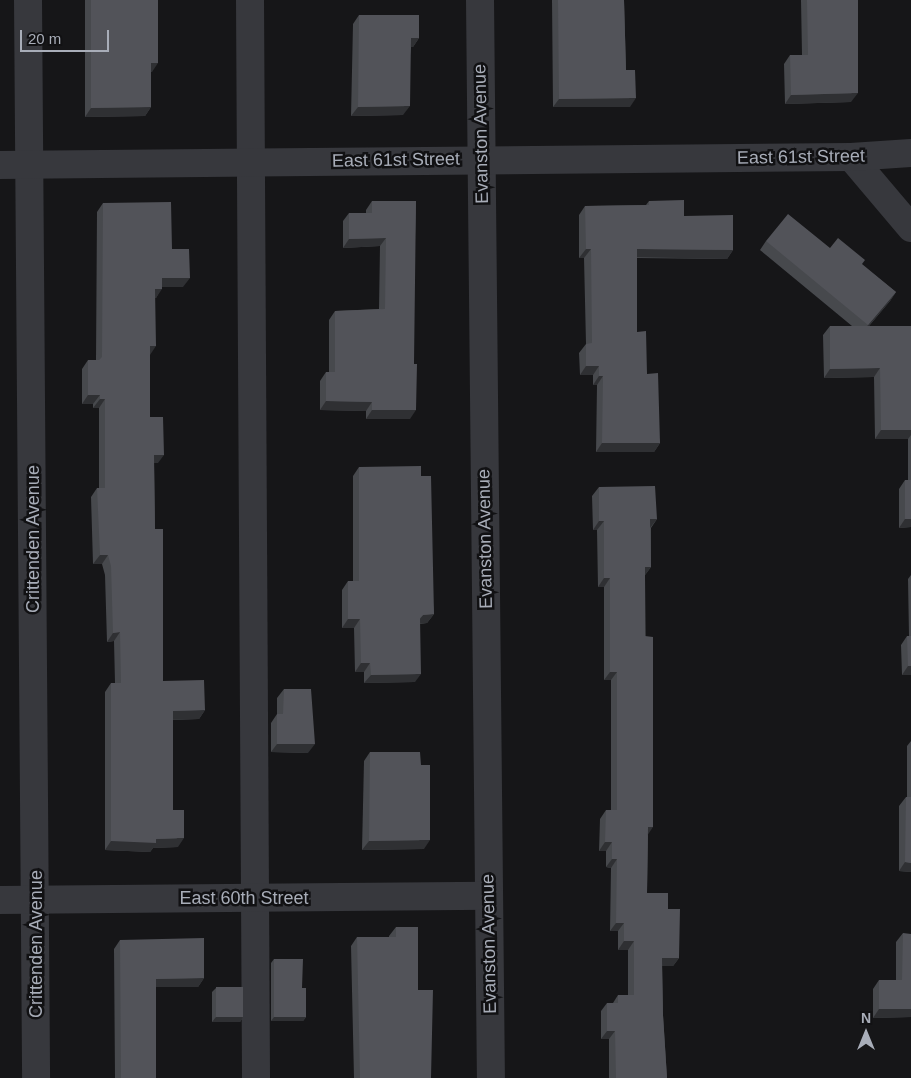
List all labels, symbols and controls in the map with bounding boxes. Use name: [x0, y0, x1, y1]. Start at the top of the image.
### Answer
scale bar: [22, 20, 111, 52]
text: 20 m: [28, 30, 61, 47]
street label: Evanston Avenue: [469, 63, 493, 205]
street label: East 61st Street: [737, 145, 865, 169]
street label: East 61st Street: [332, 148, 460, 172]
street label: Crittenden Avenue: [22, 465, 44, 613]
street label: Evanston Avenue: [473, 468, 497, 610]
street label: Crittenden Avenue: [25, 870, 47, 1018]
street label: Evanston Avenue: [477, 873, 501, 1015]
street label: East 60th Street: [179, 887, 309, 909]
north arrow: [841, 1008, 891, 1058]
text: N: [861, 1010, 871, 1026]

